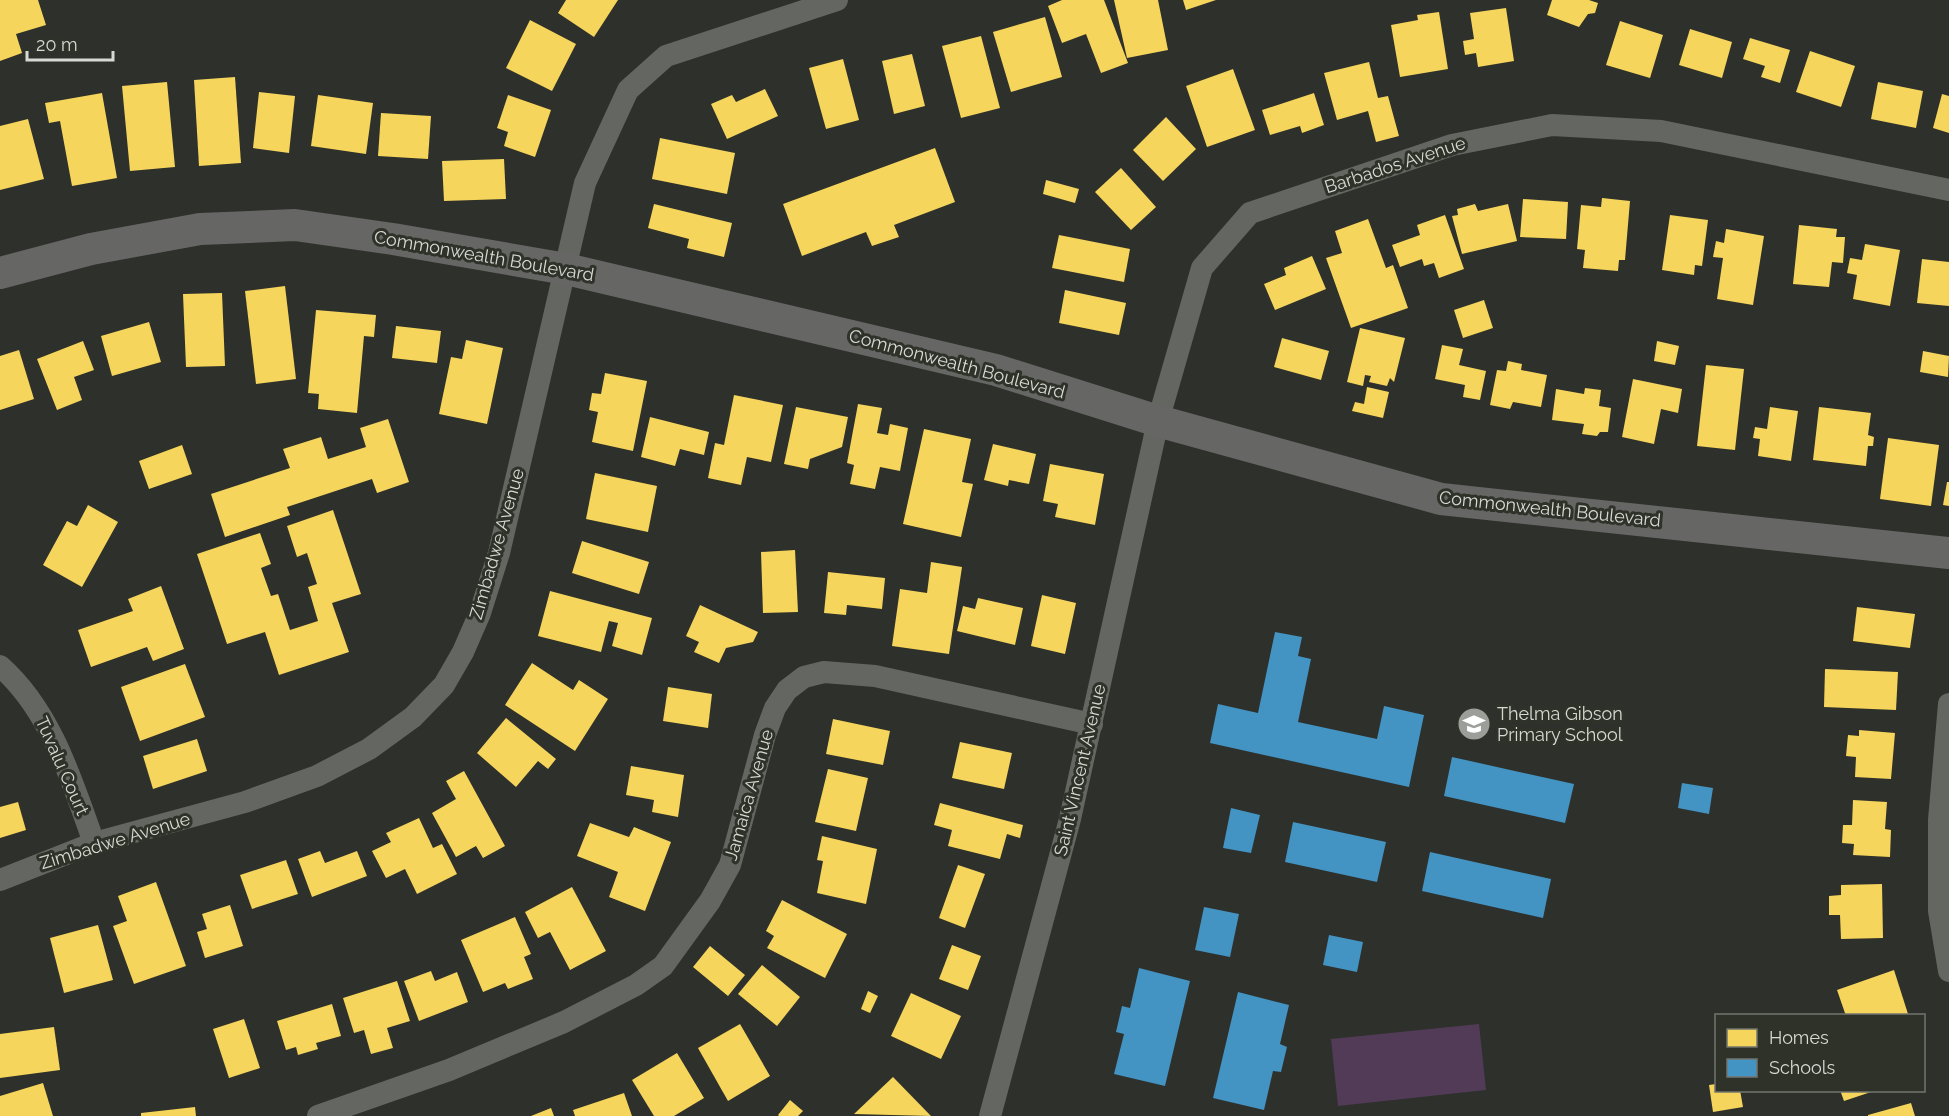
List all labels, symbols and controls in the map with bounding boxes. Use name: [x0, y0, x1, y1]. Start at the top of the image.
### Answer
scale bar: [27, 24, 112, 62]
text: 20 m: [36, 34, 78, 55]
street label: Barbados Avenue: [1322, 132, 1468, 197]
street label: Commonwealth Boulevard: [373, 226, 596, 285]
street label: Commonwealth Boulevard: [847, 325, 1067, 403]
street label: Zimbadwe Avenue: [465, 466, 528, 622]
street label: Commonwealth Boulevard: [1438, 486, 1662, 531]
street label: Saint Vincent Avenue: [1050, 682, 1110, 858]
place label: Thelma Gibson Primary School: [1497, 703, 1623, 745]
school or university icon: Thelma Gibson Primary School: [1456, 706, 1492, 742]
street label: Tuvalu Court: [31, 713, 94, 818]
street label: Jamaica Avenue: [720, 726, 777, 863]
street label: Zimbadwe Avenue: [37, 808, 193, 873]
legend: [1715, 1014, 1925, 1092]
text: Homes: [1769, 1027, 1829, 1048]
text: Schools: [1769, 1057, 1836, 1078]

